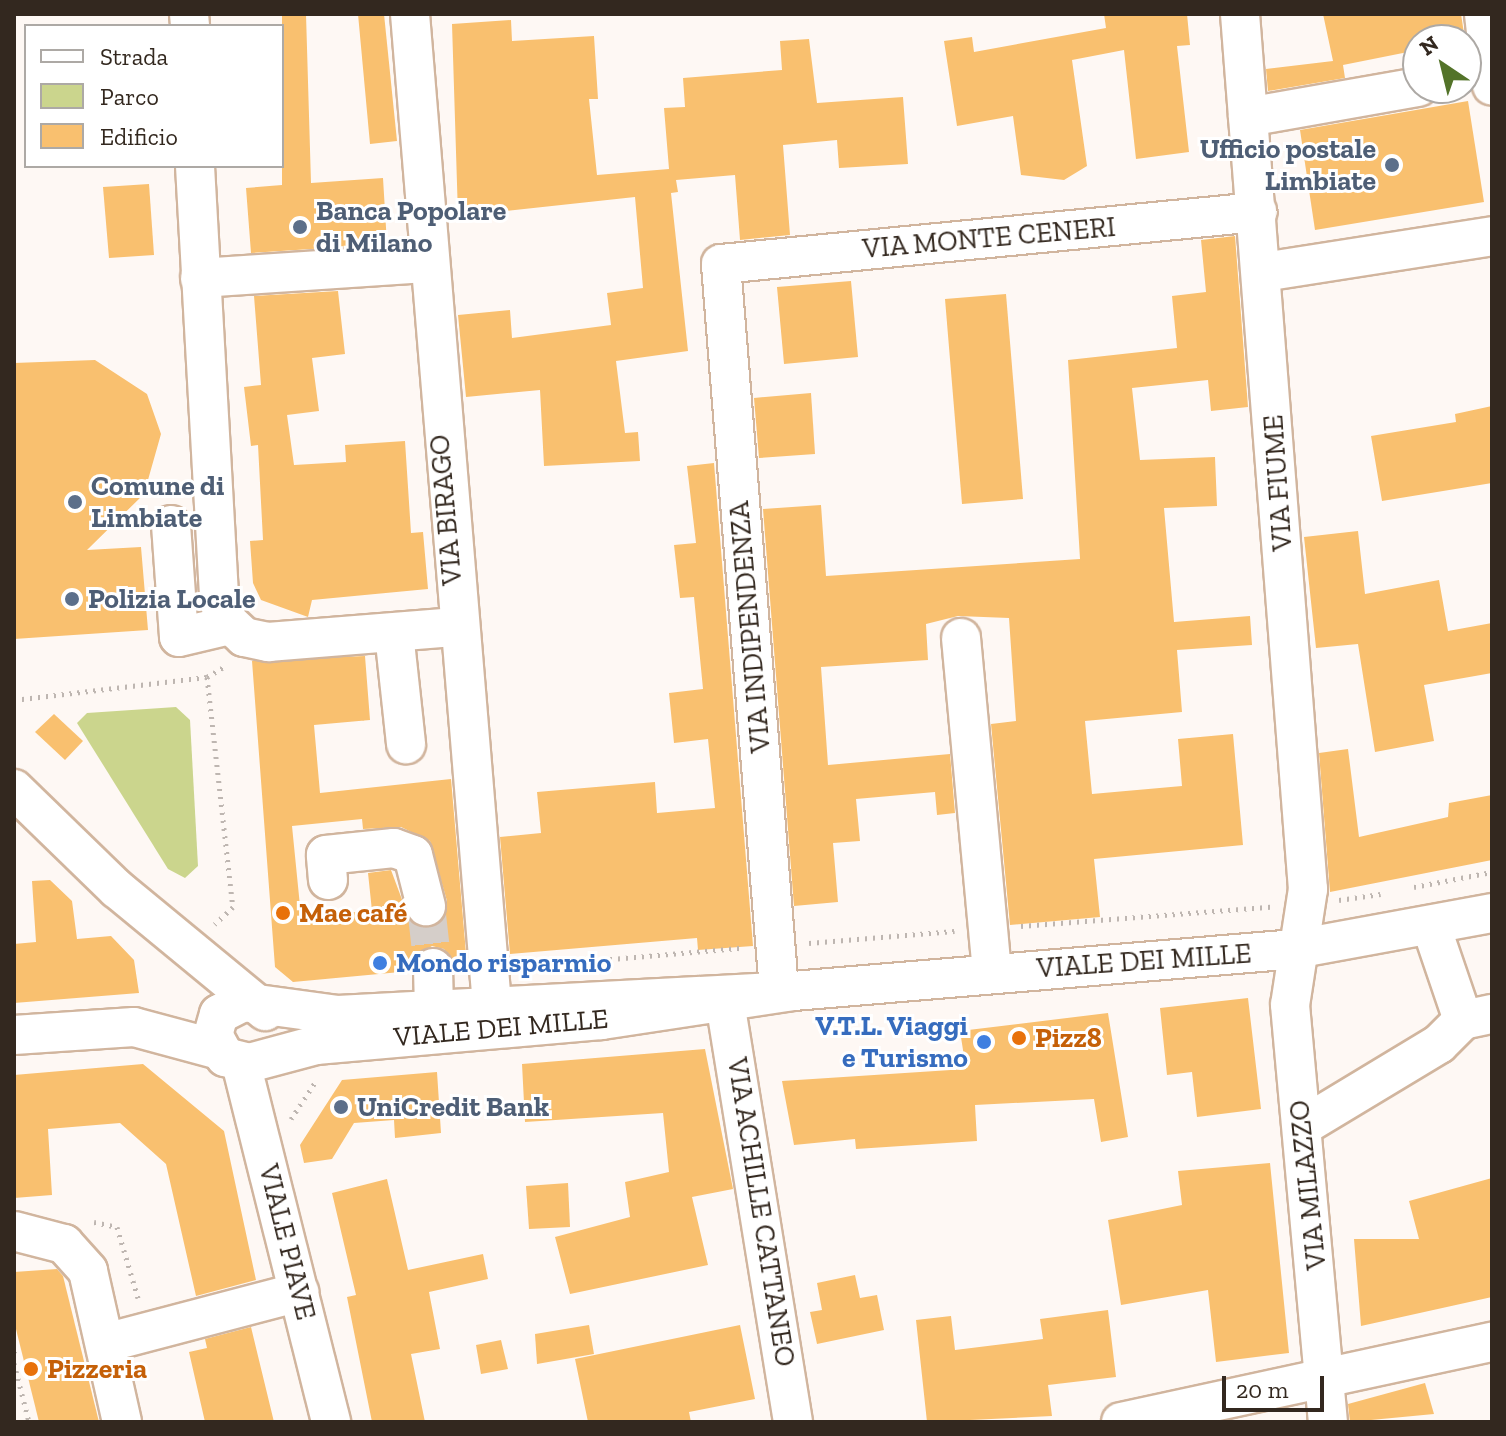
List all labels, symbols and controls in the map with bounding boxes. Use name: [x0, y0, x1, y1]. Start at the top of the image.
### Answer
legend: [24, 24, 284, 168]
north arrow: [1402, 24, 1482, 104]
text: N: [1414, 30, 1444, 61]
text: Strada: [100, 42, 168, 71]
text: Parco: [100, 82, 159, 111]
text: Edificio: [100, 122, 178, 151]
place label: Ufficio postale Limbiate: [1200, 132, 1376, 198]
marker: Ufficio postale Limbiate: [1383, 156, 1401, 174]
place label: Banca Popolare di Milano: [316, 194, 506, 260]
street label: VIA MONTE CENERI: [861, 210, 1117, 266]
marker: Banca Popolare di Milano: [291, 218, 309, 236]
street label: VIA FIUME: [1256, 413, 1300, 553]
street label: VIA BIRAGO: [423, 433, 469, 587]
place label: Comune di Limbiate: [91, 469, 224, 535]
marker: Comune di Limbiate: [66, 493, 84, 511]
street label: VIA INDIPENDENZA: [722, 499, 778, 755]
place label: Polizia Locale: [88, 582, 255, 616]
marker: Polizia Locale: [63, 590, 81, 608]
place label: Mae café: [299, 896, 407, 930]
marker: Mae café: [274, 904, 292, 922]
street label: VIALE DEI MILLE: [1035, 937, 1253, 985]
place label: Mondo risparmio: [396, 946, 611, 980]
marker: Mondo risparmio: [371, 954, 389, 972]
street label: VIALE DEI MILLE: [392, 1002, 610, 1054]
place label: V.T.L. Viaggi e Turismo: [814, 1009, 968, 1075]
place label: Pizz8: [1035, 1021, 1102, 1055]
marker: Pizz8: [1010, 1029, 1028, 1047]
marker: V.T.L. Viaggi e Turismo: [975, 1033, 993, 1051]
street label: VIA ACHILLE CATTANEO: [720, 1054, 802, 1370]
place label: UniCredit Bank: [357, 1090, 549, 1124]
marker: UniCredit Bank: [332, 1098, 350, 1116]
street label: VIA MILAZZO: [1282, 1098, 1334, 1272]
street label: VIALE PIAVE: [251, 1161, 323, 1323]
place label: Pizzeria: [47, 1352, 147, 1386]
marker: Pizzeria: [22, 1360, 40, 1378]
scale bar: [1226, 1360, 1328, 1410]
text: 20 m: [1236, 1375, 1288, 1404]

